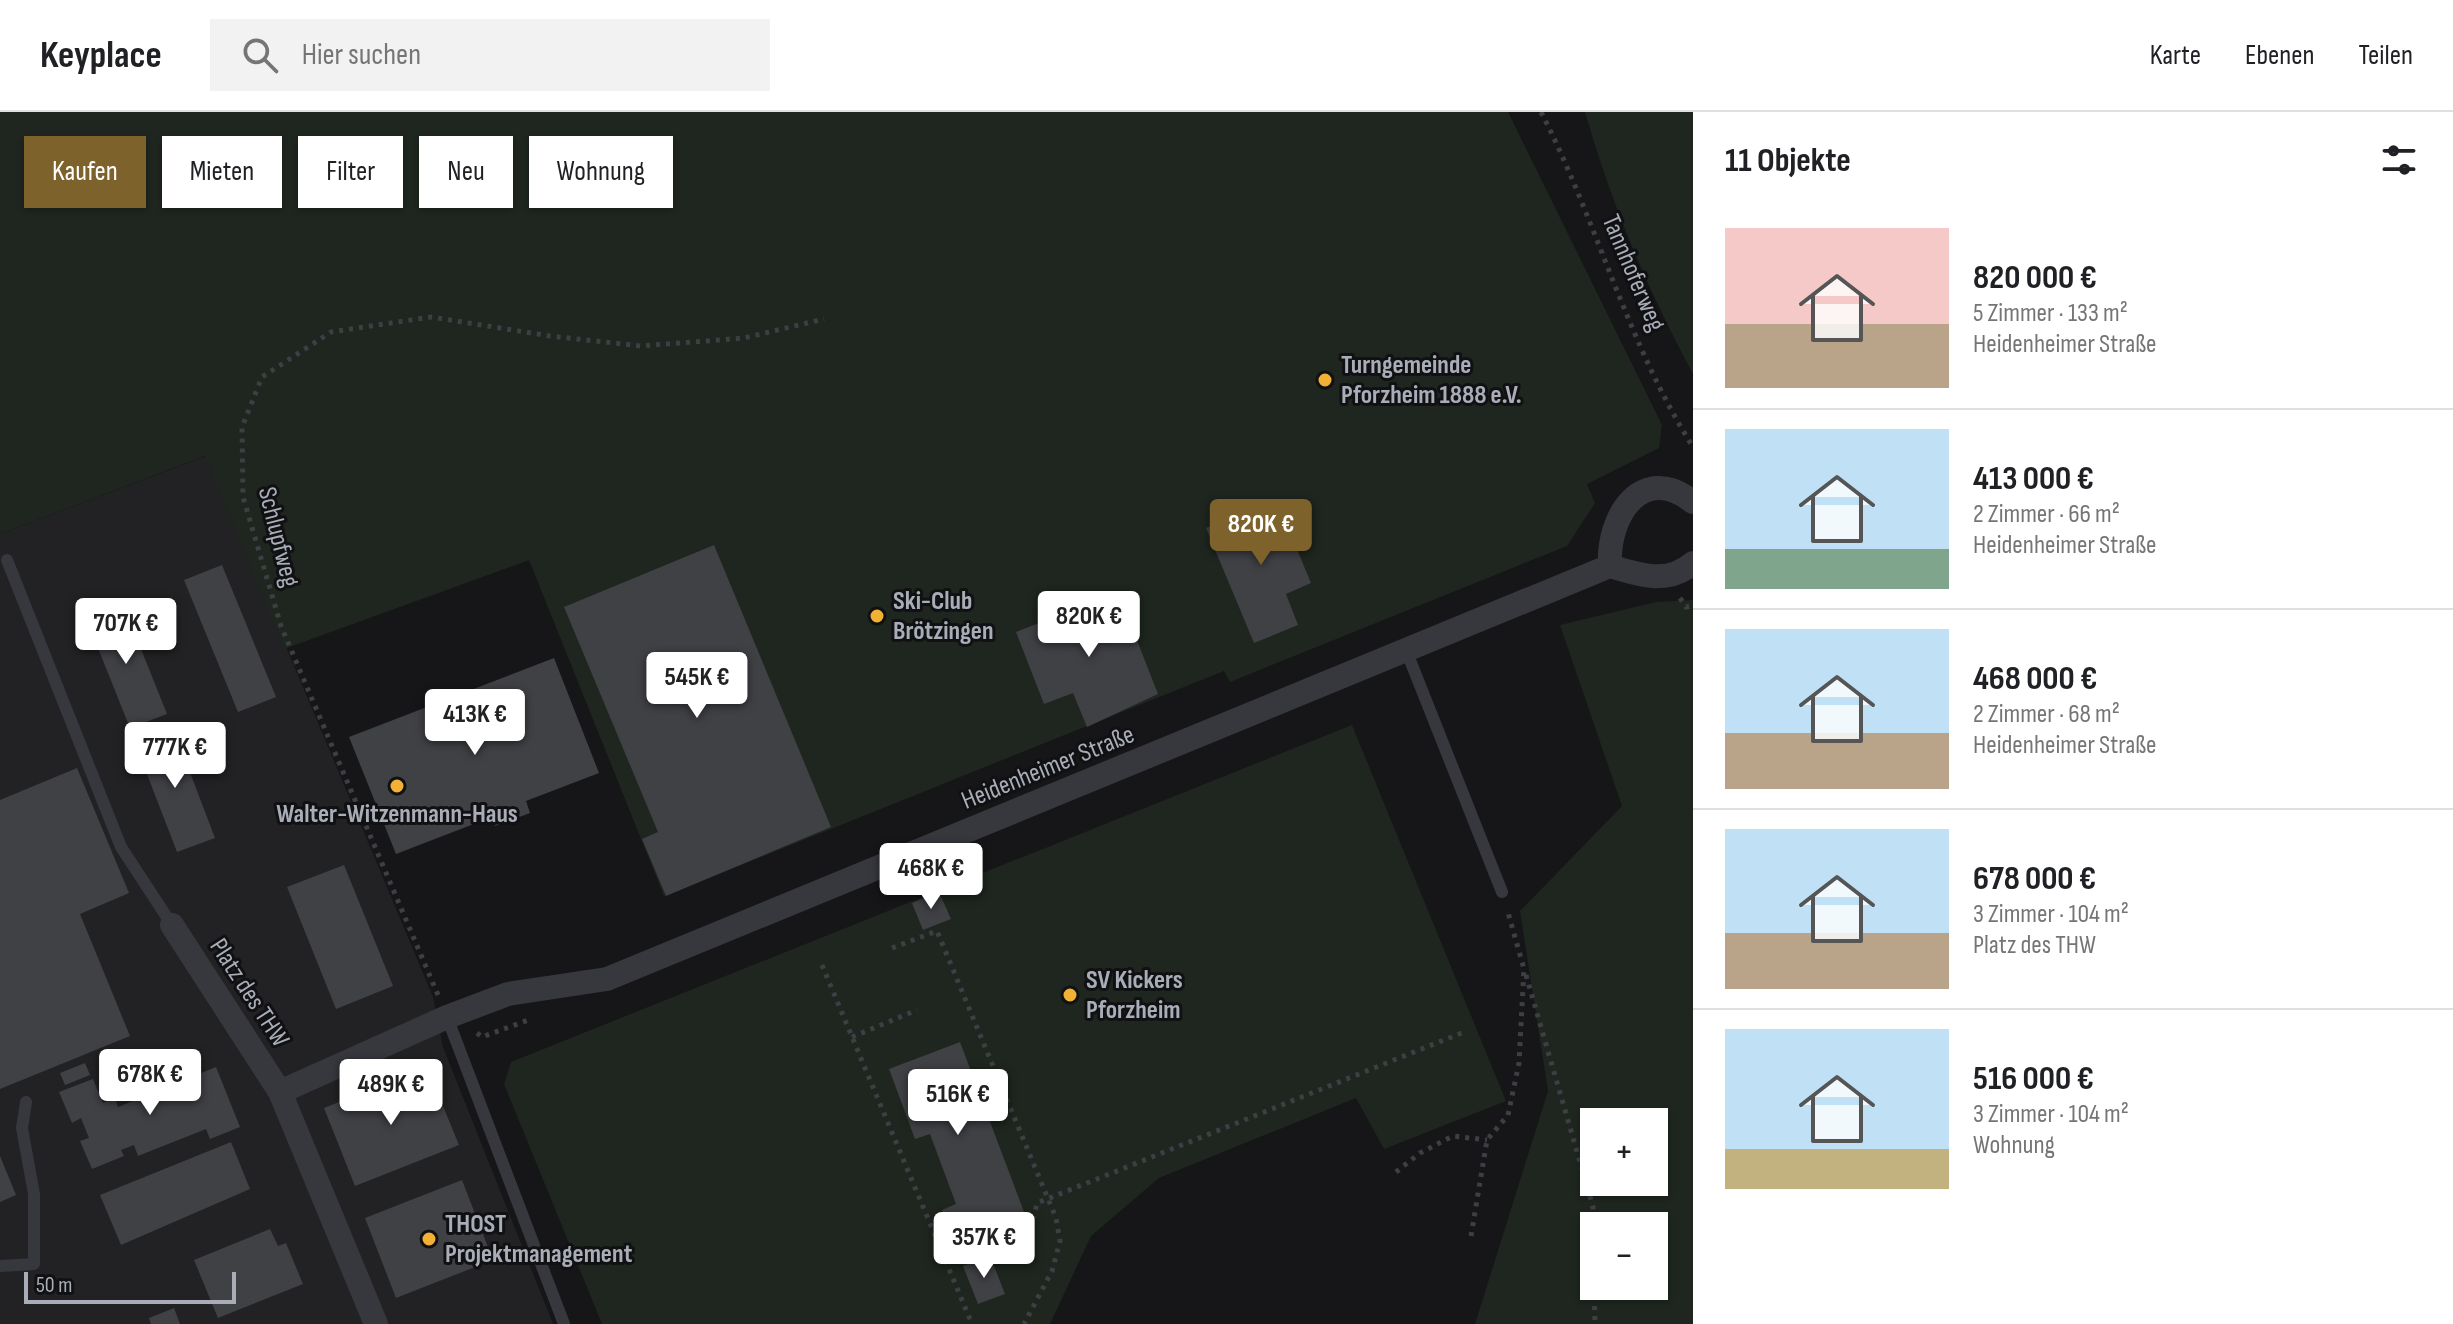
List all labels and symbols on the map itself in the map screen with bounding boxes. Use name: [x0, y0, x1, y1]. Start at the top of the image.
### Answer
street label: Tannhoferweg: [1595, 210, 1671, 336]
place label: Turngemeinde Pforzheim 1888 e.V.: [1341, 350, 1522, 411]
marker: Turngemeinde Pforzheim 1888 e.V.: [1316, 371, 1334, 389]
street label: Schlupfweg: [251, 484, 305, 590]
pin: 820K €: [1196, 499, 1326, 567]
place label: Ski-Club Brötzingen: [893, 586, 994, 647]
pin: 820K €: [1024, 591, 1154, 659]
pin: 707K €: [61, 598, 191, 666]
marker: Ski-Club Brötzingen: [868, 607, 886, 625]
pin: 545K €: [632, 652, 762, 720]
pin: 413K €: [410, 689, 540, 757]
street label: Heidenheimer Straße: [957, 719, 1139, 817]
pin: 777K €: [110, 722, 240, 790]
marker: Walter-Witzenmann-Haus: [388, 777, 406, 795]
place label: Walter-Witzenmann-Haus: [276, 799, 518, 830]
pin: 468K €: [866, 843, 996, 911]
street label: Platz des THW: [203, 933, 295, 1053]
place label: SV Kickers Pforzheim: [1086, 965, 1183, 1026]
marker: SV Kickers Pforzheim: [1061, 986, 1079, 1004]
pin: 678K €: [85, 1049, 215, 1117]
pin: 489K €: [326, 1059, 456, 1127]
pin: 516K €: [893, 1069, 1023, 1137]
place label: THOST Projektmanagement: [445, 1209, 633, 1270]
pin: 357K €: [919, 1212, 1049, 1280]
marker: THOST Projektmanagement: [420, 1230, 438, 1248]
scale bar: [24, 1268, 236, 1304]

